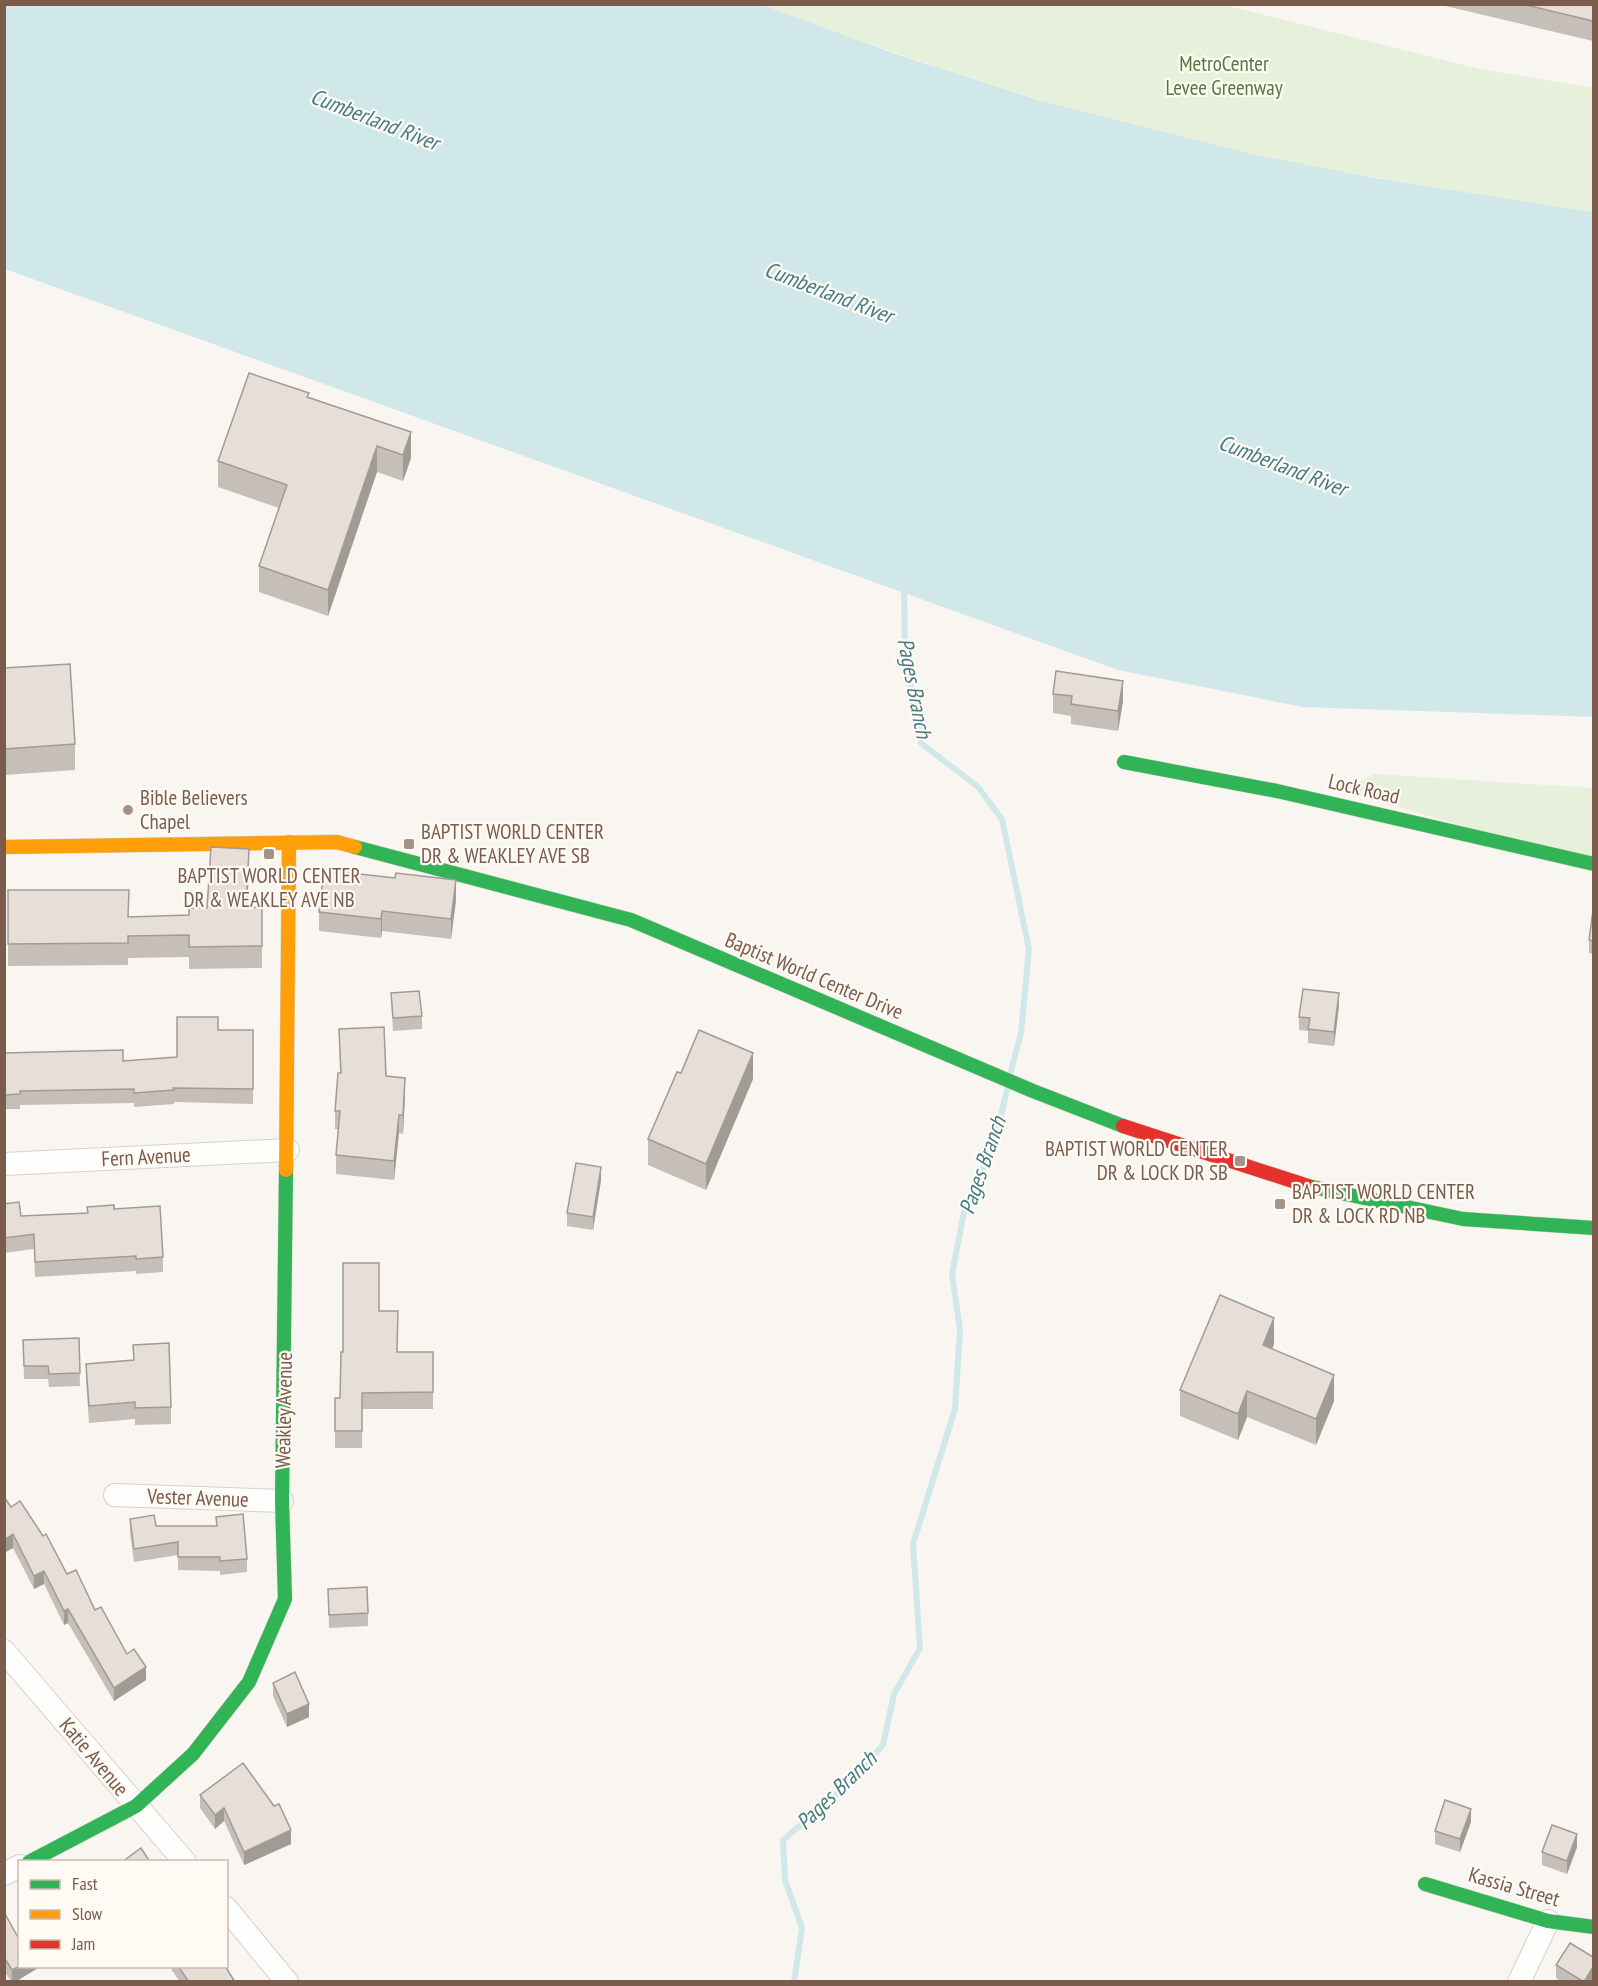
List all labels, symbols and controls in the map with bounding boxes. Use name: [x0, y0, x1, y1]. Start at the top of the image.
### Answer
park label: MetroCenter Levee Greenway: [1165, 50, 1283, 101]
water label: Cumberland River: [307, 82, 446, 157]
water label: Cumberland River: [761, 255, 900, 330]
water label: Cumberland River: [1215, 428, 1354, 503]
water label: Pages Branch: [892, 636, 939, 742]
street label: Lock Road: [1326, 767, 1402, 810]
place label: Bible Believers Chapel: [140, 784, 248, 835]
marker: Bible Believers Chapel: [121, 803, 135, 817]
place label: BAPTIST WORLD CENTER DR & WEAKLEY AVE SB: [421, 818, 604, 869]
marker: BAPTIST WORLD CENTER DR & WEAKLEY AVE SB: [402, 837, 416, 851]
marker: BAPTIST WORLD CENTER DR & WEAKLEY AVE NB: [262, 847, 276, 861]
place label: BAPTIST WORLD CENTER DR & WEAKLEY AVE NB: [177, 862, 361, 913]
street label: Baptist World Center Drive: [721, 926, 907, 1025]
water label: Pages Branch: [952, 1111, 1012, 1217]
place label: BAPTIST WORLD CENTER DR & LOCK DR SB: [1045, 1135, 1228, 1186]
street label: Fern Avenue: [101, 1141, 191, 1172]
marker: BAPTIST WORLD CENTER DR & LOCK DR SB: [1233, 1154, 1247, 1168]
place label: BAPTIST WORLD CENTER DR & LOCK RD NB: [1292, 1178, 1475, 1229]
marker: BAPTIST WORLD CENTER DR & LOCK RD NB: [1273, 1197, 1287, 1211]
street label: Weakley Avenue: [269, 1352, 298, 1468]
street label: Vester Avenue: [146, 1482, 249, 1513]
street label: Katie Avenue: [54, 1712, 135, 1801]
water label: Pages Branch: [790, 1744, 883, 1835]
legend: [18, 1860, 228, 1968]
street label: Kassia Street: [1466, 1861, 1563, 1912]
text: Fast: [72, 1872, 98, 1895]
text: Slow: [72, 1902, 103, 1925]
text: Jam: [71, 1932, 95, 1955]

